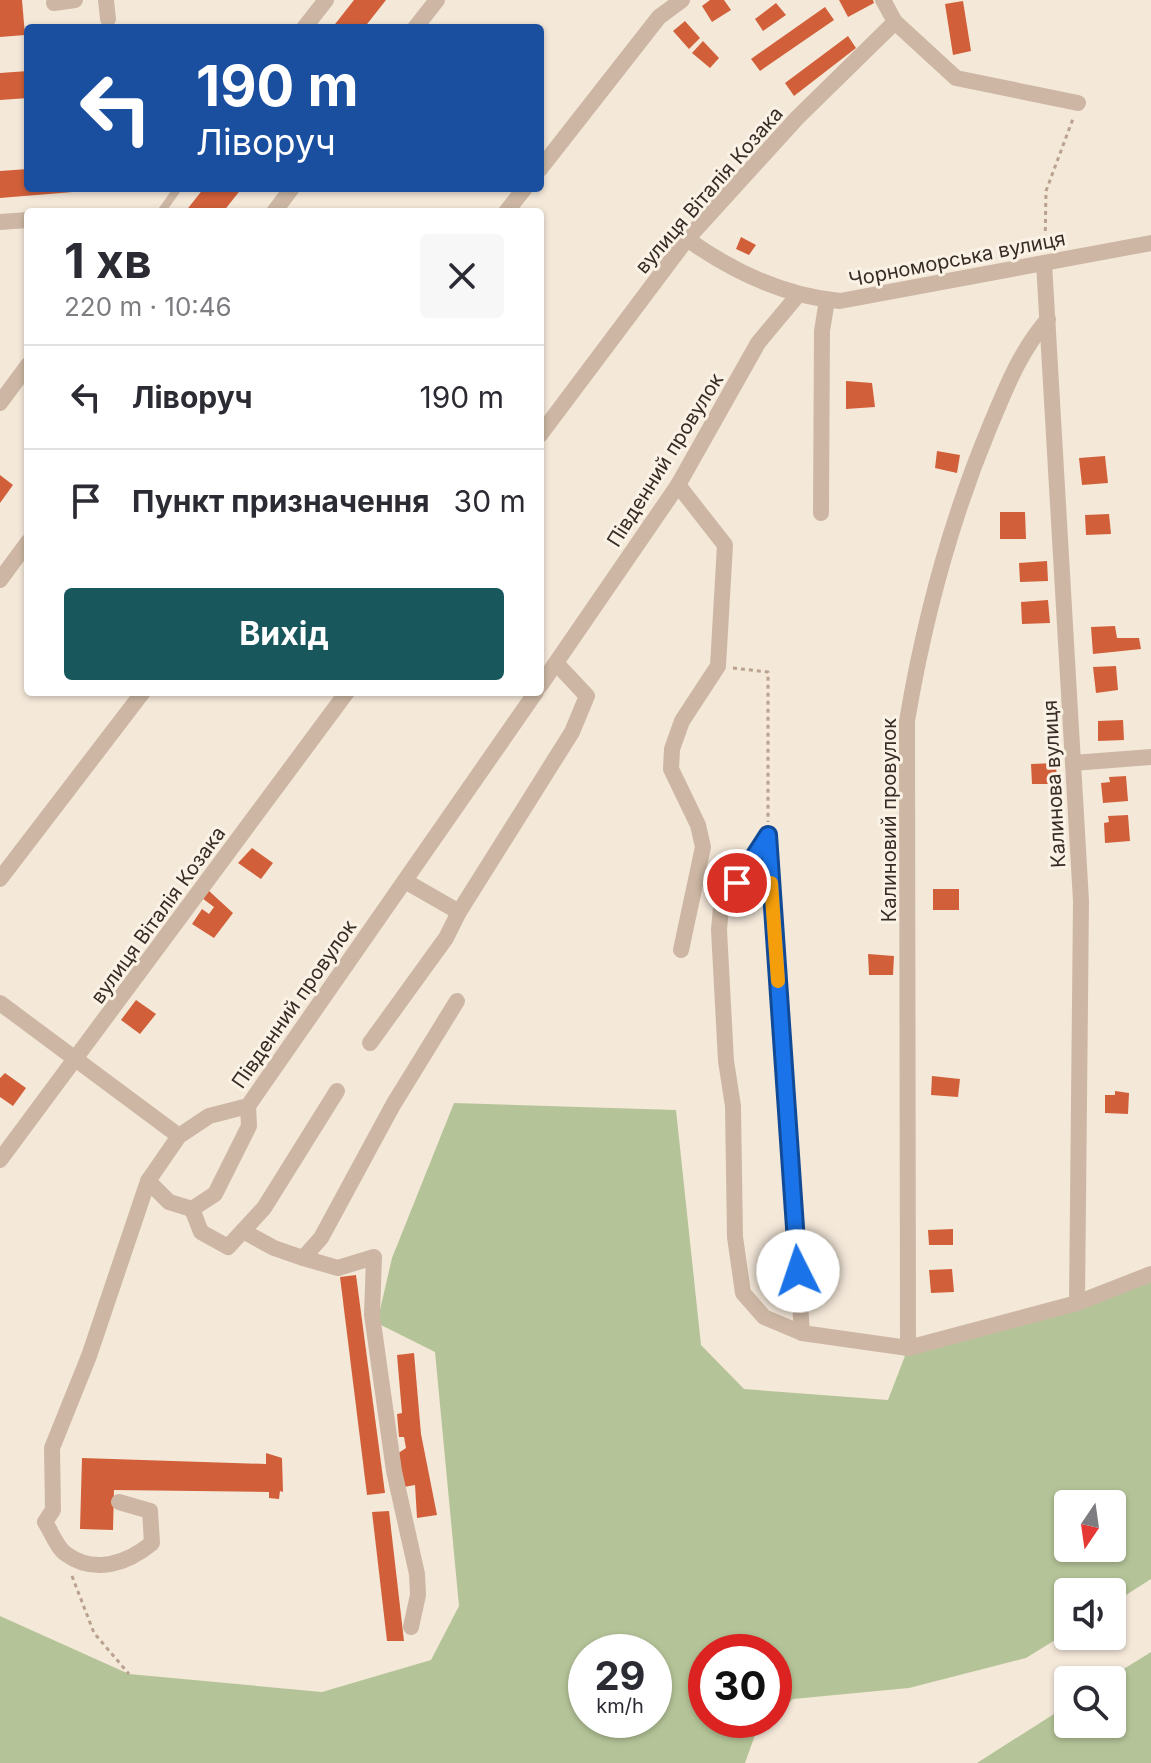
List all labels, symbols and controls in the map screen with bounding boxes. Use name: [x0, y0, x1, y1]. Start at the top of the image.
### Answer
text: 190 m: [196, 52, 359, 120]
icon: left: [64, 56, 168, 160]
street label: вулиця Віталія Козака: [630, 102, 788, 278]
text: Ліворуч: [196, 120, 336, 164]
street label: Чорноморська вулиця: [847, 226, 1067, 292]
text: 1 хв: [64, 231, 152, 290]
button: close: [420, 234, 504, 318]
text: 220 m · 10:46: [64, 291, 232, 322]
street label: Південний провулок: [602, 369, 728, 551]
icon: left: [64, 375, 108, 419]
text: Ліворуч: [132, 379, 252, 415]
text: 190 m: [420, 379, 504, 415]
icon: arrive: [64, 479, 108, 523]
text: Пункт призначення: [132, 483, 430, 519]
text: 30 m: [454, 483, 526, 519]
button: Вихід: [64, 588, 504, 680]
street label: Калинова вулиця: [1038, 700, 1070, 868]
street label: Калиновий провулок: [877, 718, 901, 922]
street label: вулиця Віталія Козака: [86, 822, 230, 1008]
pin: [703, 849, 771, 917]
icon: arrive: [715, 861, 759, 905]
street label: Південний провулок: [227, 915, 361, 1093]
position arrow: [756, 1229, 840, 1313]
north arrow: [1054, 1490, 1126, 1562]
map controls: [1054, 1490, 1126, 1738]
button: sound: [1054, 1578, 1126, 1650]
speed limit sign: 30: [688, 1634, 792, 1738]
text: 29: [594, 1651, 646, 1700]
button: search: [1054, 1666, 1126, 1738]
text: km/h: [596, 1694, 644, 1718]

